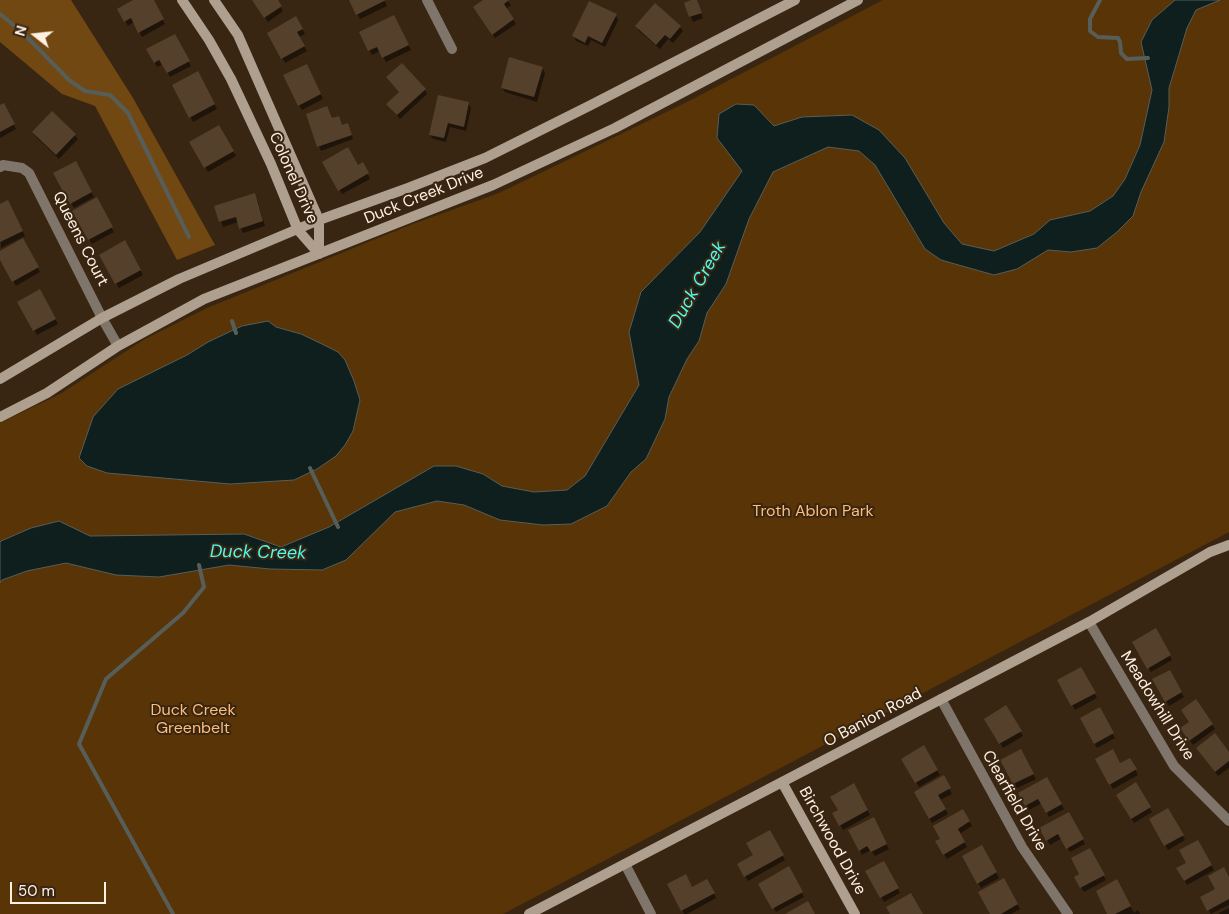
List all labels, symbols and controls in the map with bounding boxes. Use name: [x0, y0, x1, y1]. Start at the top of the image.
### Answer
north arrow: [10, 10, 60, 60]
text: N: [11, 23, 31, 38]
street label: Colonel Drive: [264, 129, 322, 227]
street label: Duck Creek Drive: [361, 163, 487, 229]
street label: Queens Court: [48, 189, 112, 289]
water label: Duck Creek: [665, 238, 731, 332]
park label: Troth Ablon Park: [752, 502, 874, 522]
water label: Duck Creek: [210, 541, 306, 565]
street label: Meadowhill Drive: [1116, 648, 1198, 764]
street label: O Banion Road: [821, 684, 925, 752]
park label: Duck Creek Greenbelt: [151, 701, 235, 739]
street label: Clearfield Drive: [978, 747, 1050, 855]
street label: Birchwood Drive: [794, 784, 870, 898]
scale bar: [12, 872, 109, 904]
text: 50 m: [18, 881, 55, 901]

